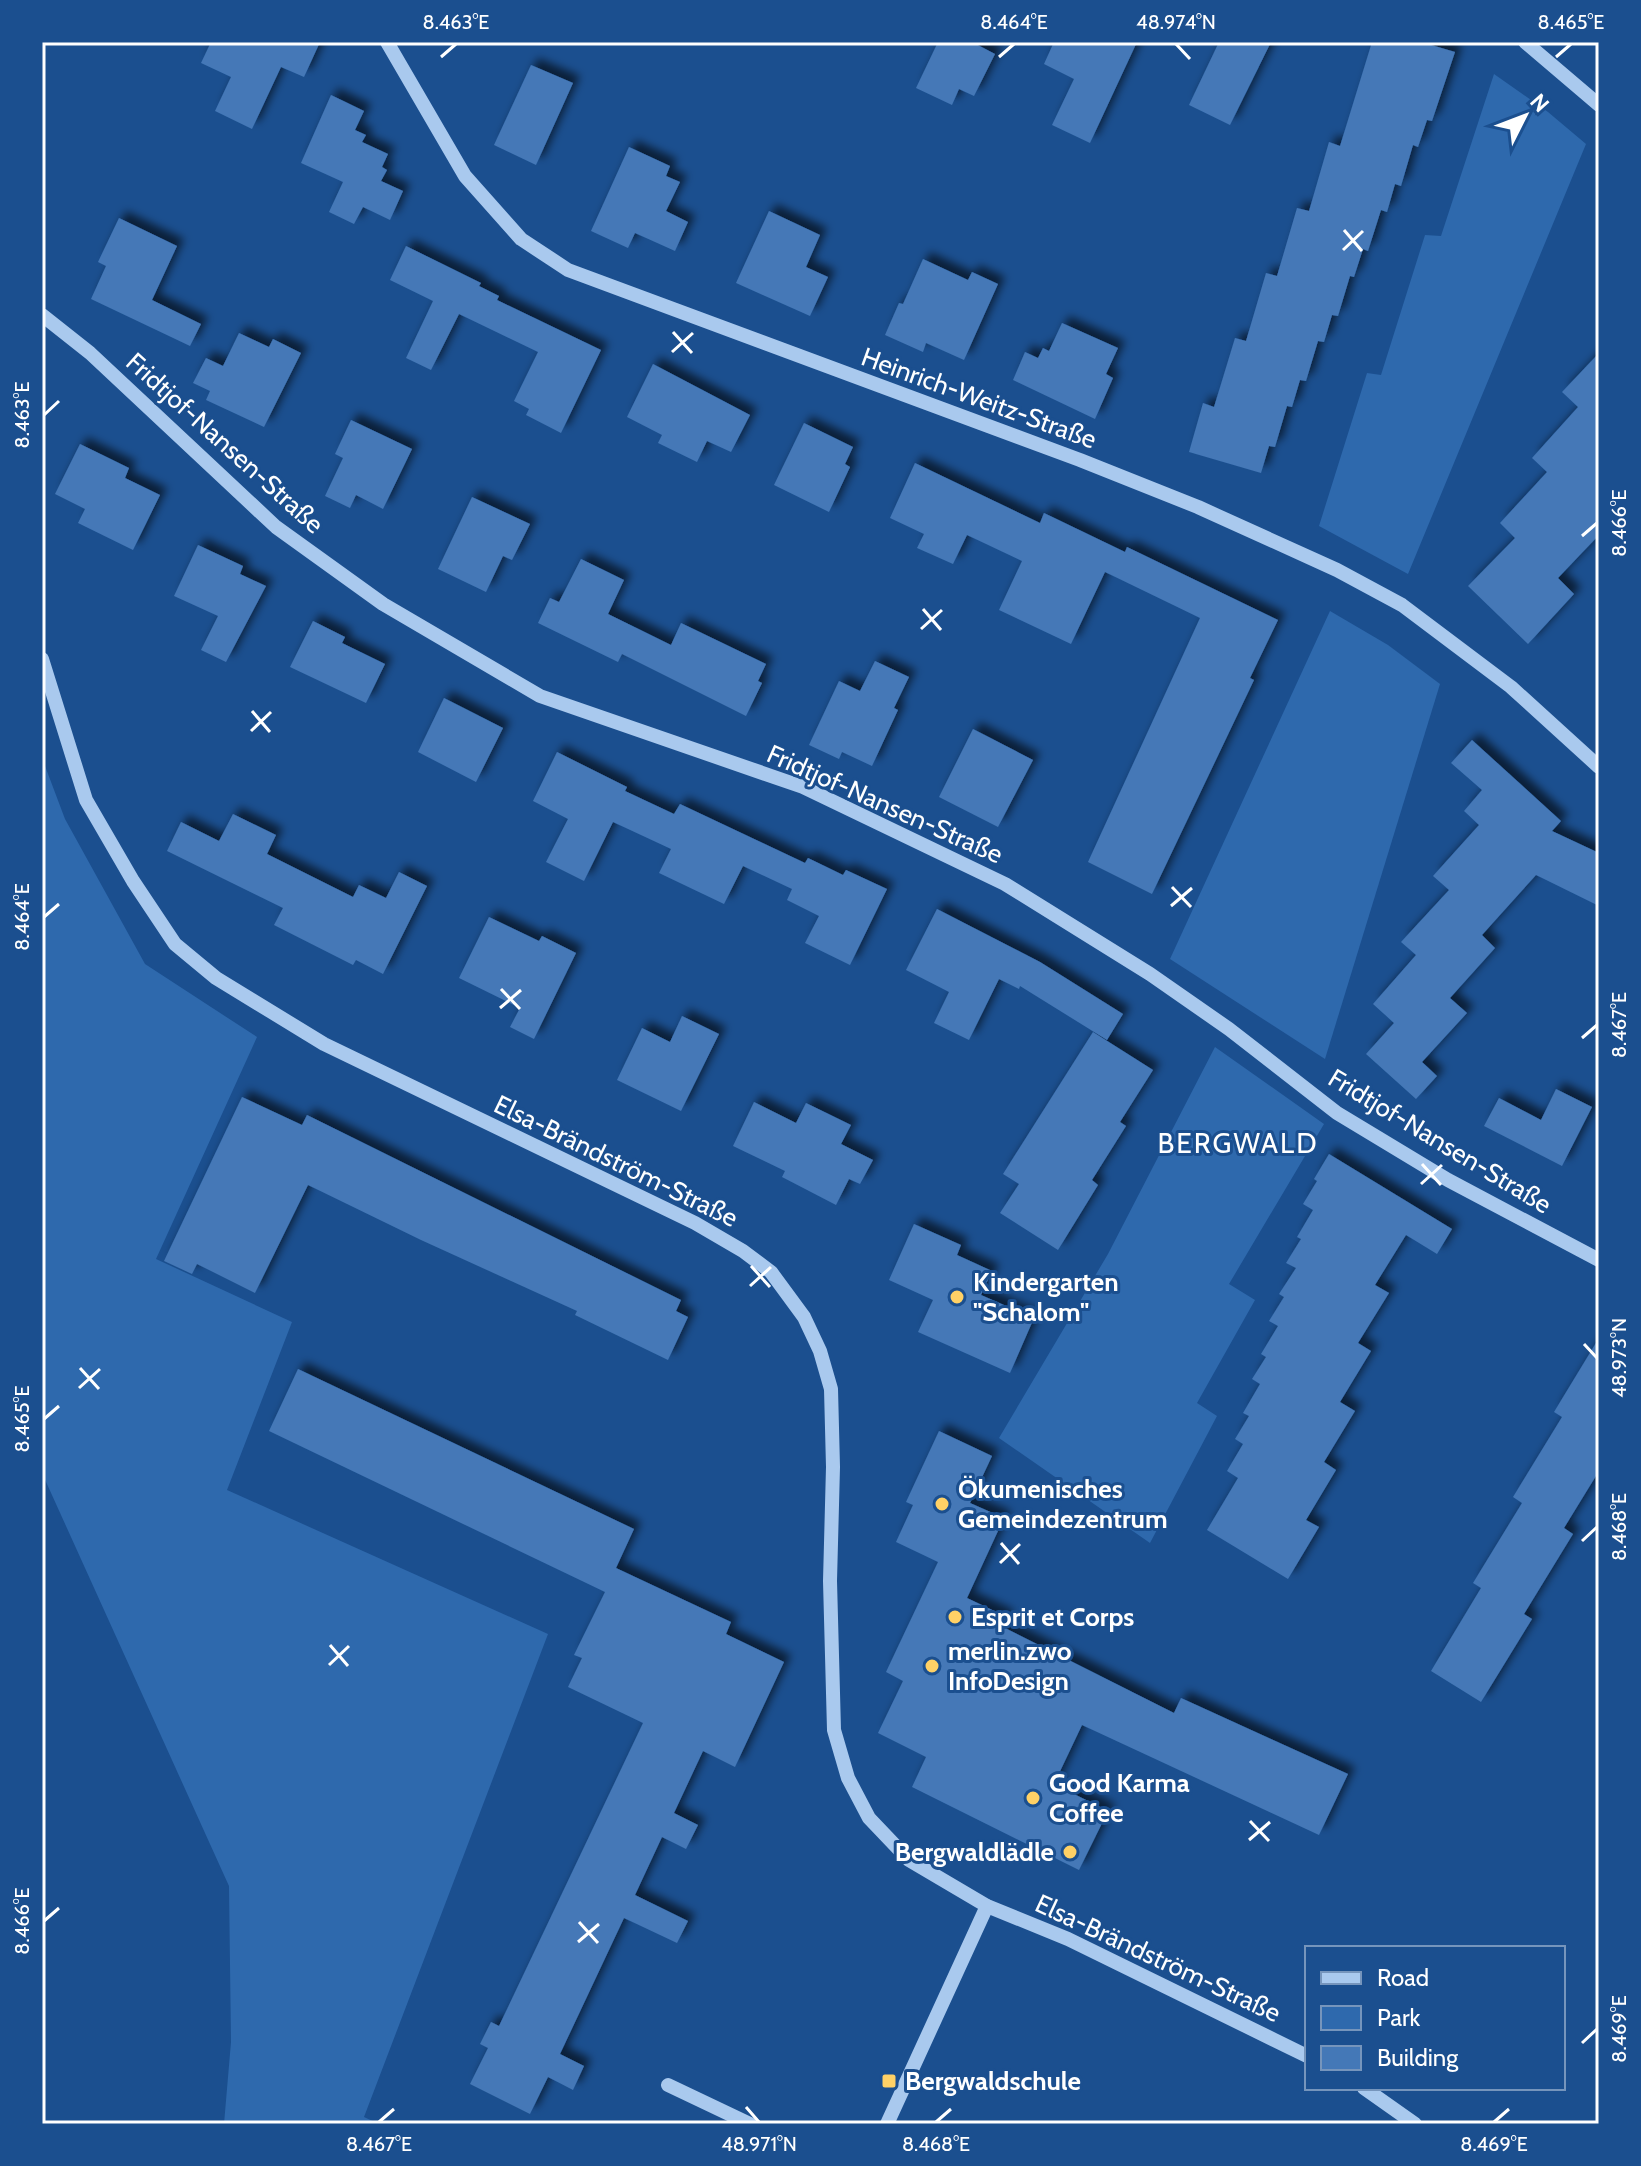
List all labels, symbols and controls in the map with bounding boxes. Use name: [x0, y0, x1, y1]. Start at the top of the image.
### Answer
text: 8.463°E: [423, 10, 489, 34]
text: 8.464°E: [980, 10, 1048, 34]
text: 48.974°N: [1136, 10, 1216, 34]
text: 8.465°E: [1538, 10, 1604, 34]
north arrow: [1485, 76, 1565, 156]
text: N: [1524, 88, 1555, 118]
street label: Heinrich-Weitz-Straße: [857, 341, 1101, 455]
street label: Fridtjof-Nansen-Straße: [120, 346, 330, 540]
text: 8.463°E: [10, 382, 34, 448]
text: 8.466°E: [1607, 489, 1631, 557]
street label: Fridtjof-Nansen-Straße: [762, 738, 1008, 870]
text: 8.464°E: [10, 883, 34, 951]
text: 8.467°E: [1607, 992, 1631, 1058]
street label: Fridtjof-Nansen-Straße: [1323, 1062, 1557, 1220]
street label: Elsa-Brändström-Straße: [489, 1088, 743, 1234]
district label: BERGWALD: [1157, 1126, 1319, 1160]
place label: Kindergarten "Schalom": [973, 1266, 1119, 1328]
marker: Kindergarten "Schalom": [948, 1288, 966, 1306]
text: 48.973°N: [1607, 1318, 1631, 1398]
text: 8.465°E: [10, 1386, 34, 1452]
place label: Ökumenisches Gemeindezentrum: [958, 1473, 1167, 1535]
text: 8.468°E: [1607, 1493, 1631, 1561]
marker: Ökumenisches Gemeindezentrum: [933, 1495, 951, 1513]
place label: Esprit et Corps: [971, 1601, 1134, 1633]
marker: Esprit et Corps: [946, 1608, 964, 1626]
place label: merlin.zwo InfoDesign: [948, 1635, 1072, 1697]
marker: merlin.zwo InfoDesign: [923, 1657, 941, 1675]
place label: Good Karma Coffee: [1049, 1767, 1190, 1829]
marker: Good Karma Coffee: [1024, 1789, 1042, 1807]
place label: Bergwaldlädle: [895, 1836, 1054, 1868]
marker: Bergwaldlädle: [1061, 1843, 1079, 1861]
text: 8.466°E: [10, 1887, 34, 1955]
street label: Elsa-Brändström-Straße: [1030, 1887, 1286, 2029]
legend: [1305, 1946, 1565, 2090]
text: Road: [1377, 1963, 1429, 1992]
text: 8.469°E: [1607, 1995, 1631, 2063]
text: Park: [1377, 2003, 1420, 2032]
text: Building: [1377, 2043, 1459, 2072]
place label: Bergwaldschule: [905, 2065, 1081, 2097]
marker: Bergwaldschule: [880, 2072, 898, 2090]
text: 8.467°E: [346, 2132, 412, 2156]
text: 48.971°N: [721, 2132, 797, 2156]
text: 8.468°E: [902, 2132, 970, 2156]
text: 8.469°E: [1460, 2132, 1528, 2156]

